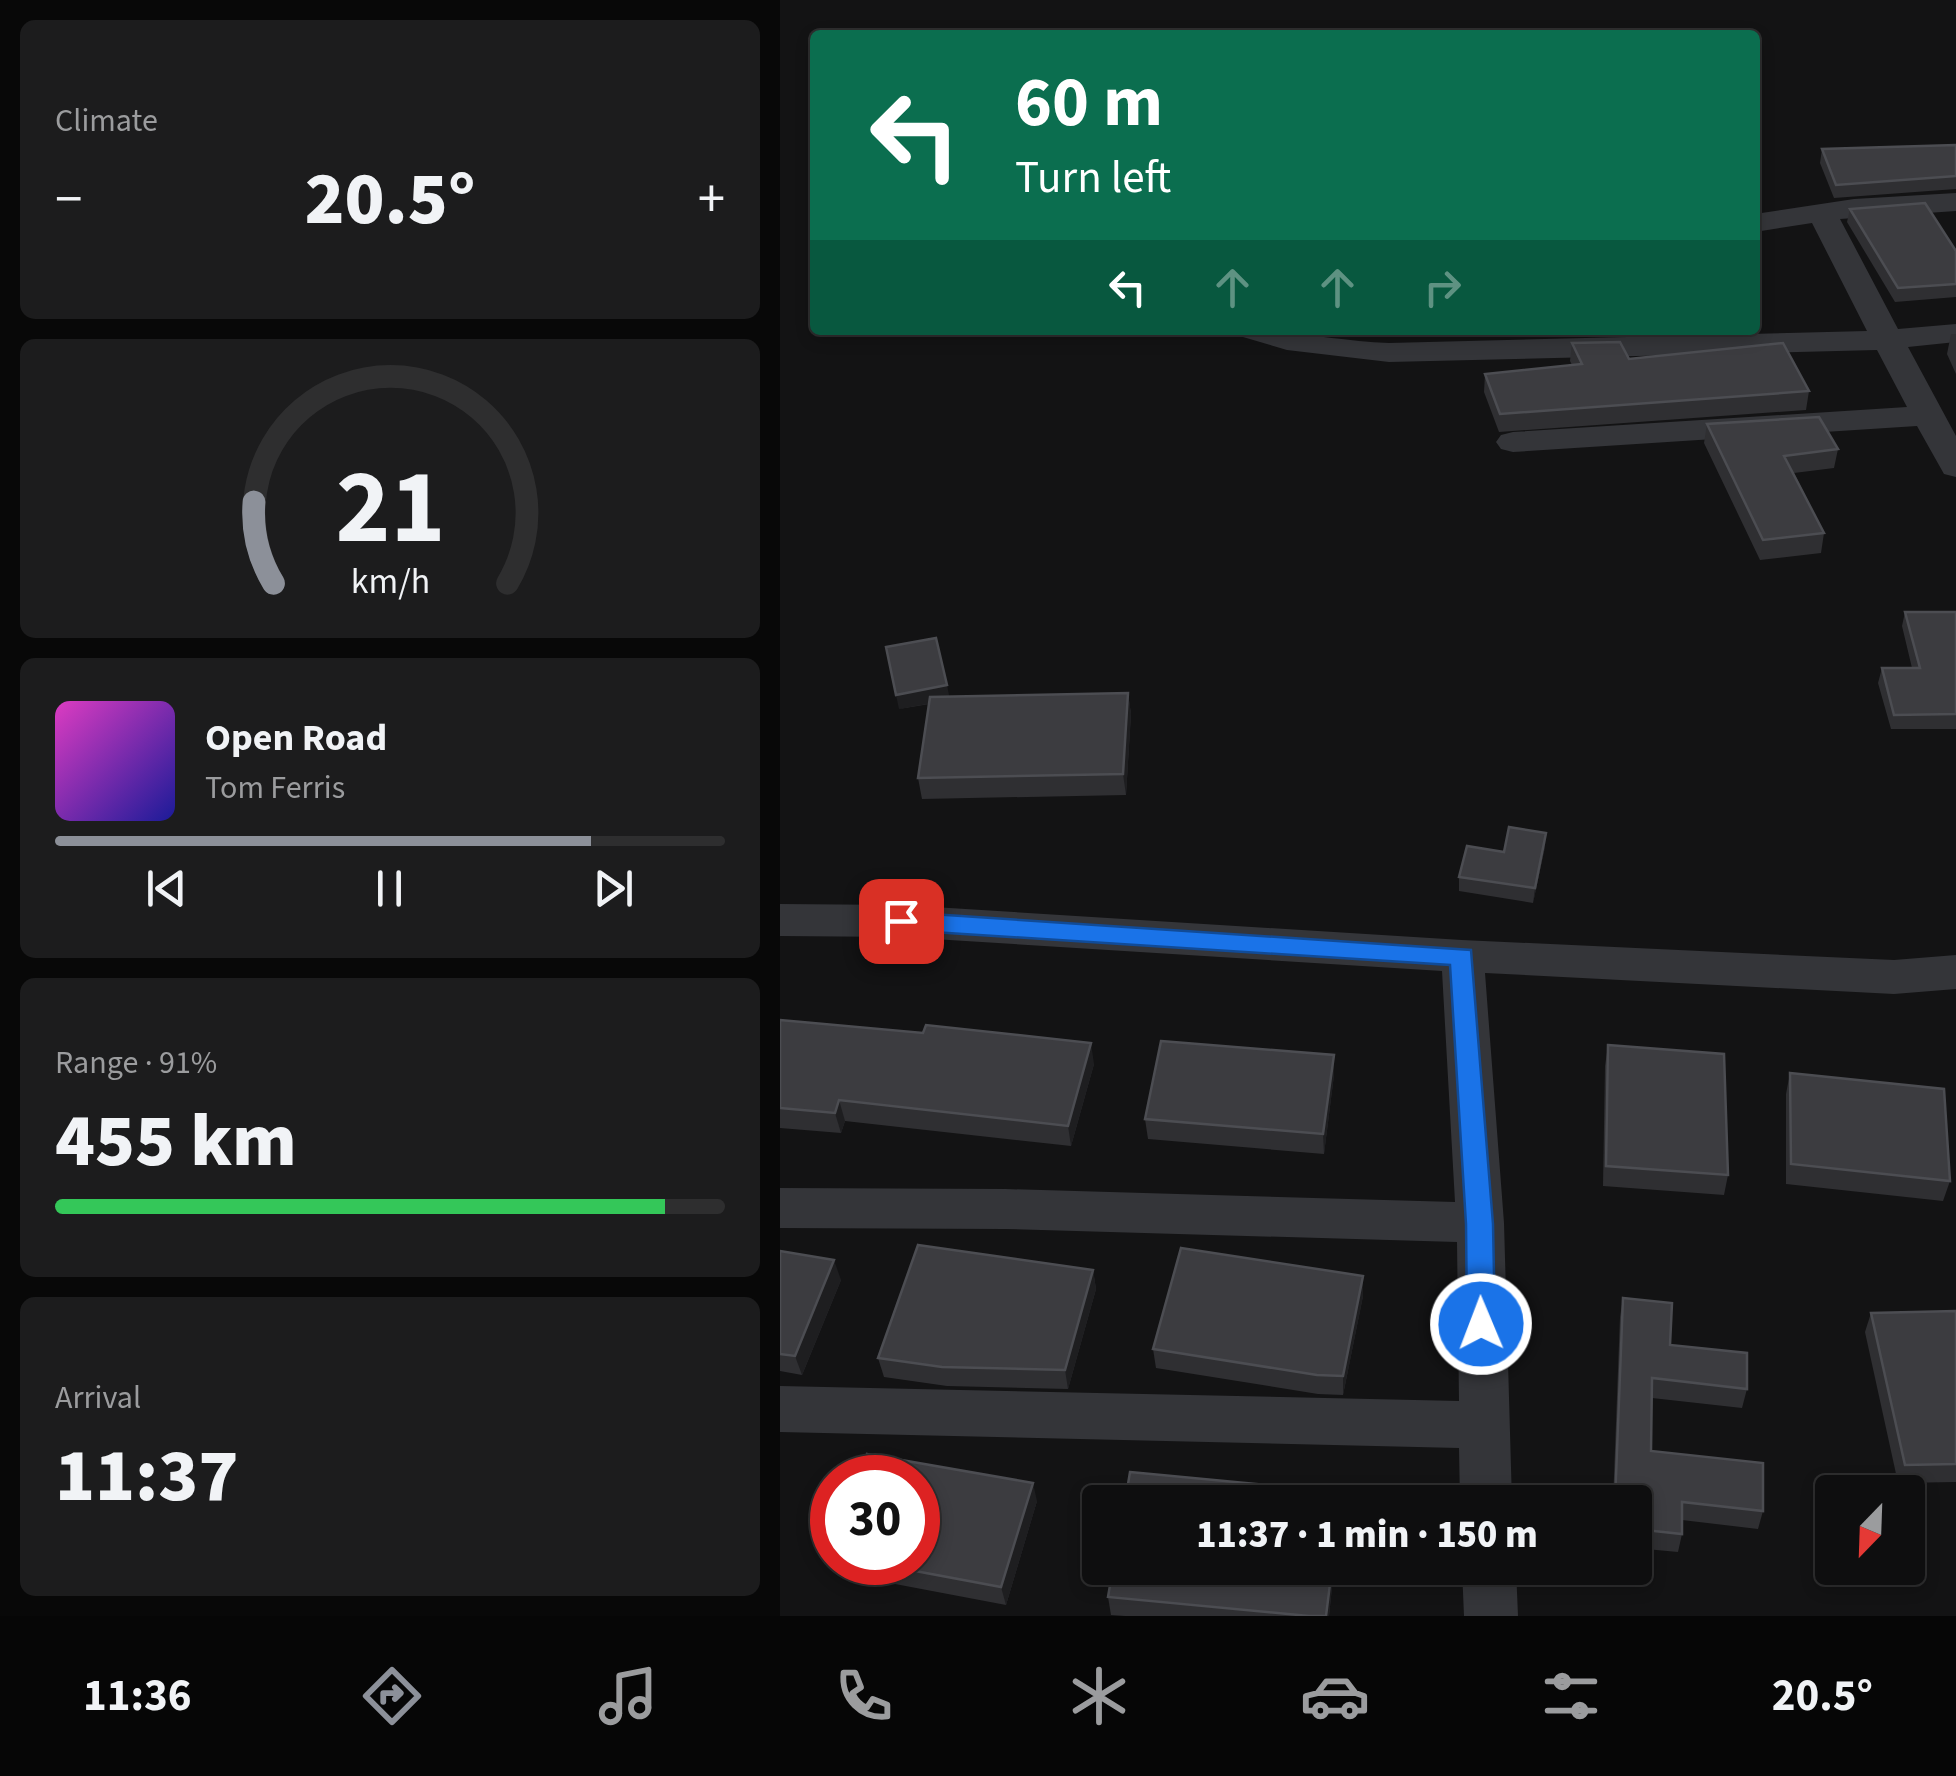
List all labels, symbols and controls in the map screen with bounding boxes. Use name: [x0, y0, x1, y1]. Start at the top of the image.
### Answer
text: 60 m: [1015, 53, 1163, 153]
icon: left: [850, 70, 980, 200]
text: Climate: [55, 98, 158, 144]
text: 20.5°: [304, 146, 476, 253]
text: Turn left: [1015, 146, 1171, 210]
text: −: [55, 161, 82, 239]
text: +: [698, 161, 725, 239]
icon: left: [1100, 260, 1155, 315]
icon: ahead: [1205, 260, 1260, 315]
icon: ahead: [1310, 260, 1365, 315]
icon: right: [1415, 260, 1470, 315]
text: 21: [335, 435, 445, 583]
text: km/h: [350, 556, 430, 607]
text: Open Road: [205, 711, 387, 765]
text: Tom Ferris: [205, 765, 345, 811]
icon: previous: [139, 861, 194, 916]
icon: pause: [362, 861, 417, 916]
icon: next: [586, 861, 641, 916]
pin: [859, 879, 944, 964]
icon: arrive: [874, 894, 929, 949]
text: Range · 91%: [55, 1040, 217, 1086]
text: 455 km: [55, 1088, 297, 1195]
position arrow: [1429, 1272, 1533, 1376]
text: Arrival: [55, 1375, 141, 1421]
text: 11:37: [55, 1423, 238, 1530]
speed limit sign: 30: [810, 1455, 940, 1585]
north arrow: [1815, 1475, 1925, 1585]
map controls: [1815, 1475, 1925, 1585]
text: 11:37 · 1 min · 150 m: [1196, 1508, 1538, 1562]
icon: directions: [357, 1661, 427, 1731]
icon: music: [593, 1661, 663, 1731]
icon: phone: [829, 1661, 899, 1731]
icon: climate: [1064, 1661, 1134, 1731]
icon: car: [1300, 1661, 1370, 1731]
icon: filters: [1536, 1661, 1606, 1731]
text: 11:36: [83, 1664, 191, 1728]
text: 20.5°: [1772, 1664, 1873, 1728]

